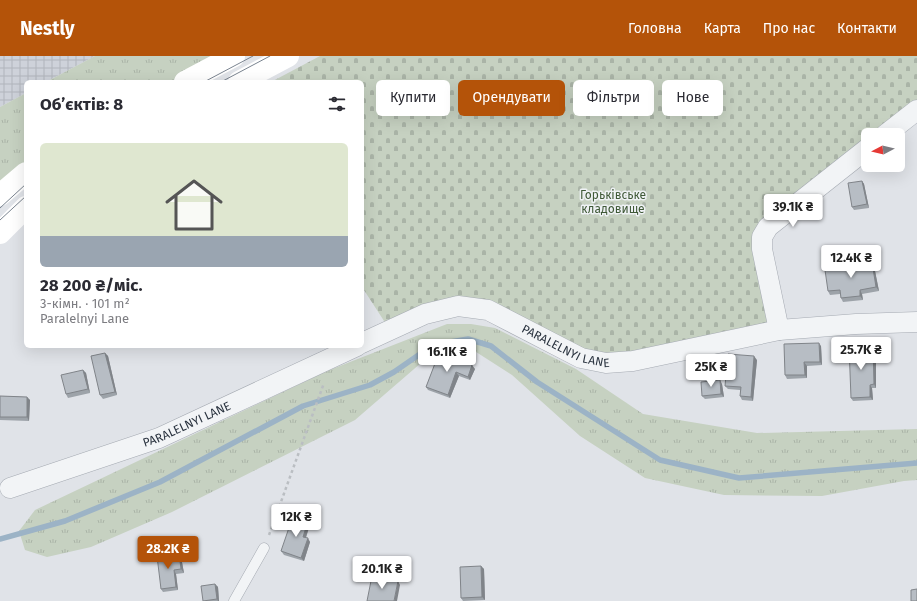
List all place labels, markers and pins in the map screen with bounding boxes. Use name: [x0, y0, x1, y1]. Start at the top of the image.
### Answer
pin: 39.1K ₴: [756, 194, 830, 228]
pin: 12.4K ₴: [814, 245, 888, 279]
pin: 25.7K ₴: [824, 337, 898, 371]
pin: 16.1K ₴: [410, 339, 484, 373]
pin: 25K ₴: [683, 354, 739, 388]
pin: 12K ₴: [268, 504, 324, 538]
pin: 28.2K ₴: [131, 536, 205, 570]
pin: 20.1K ₴: [345, 556, 419, 590]

